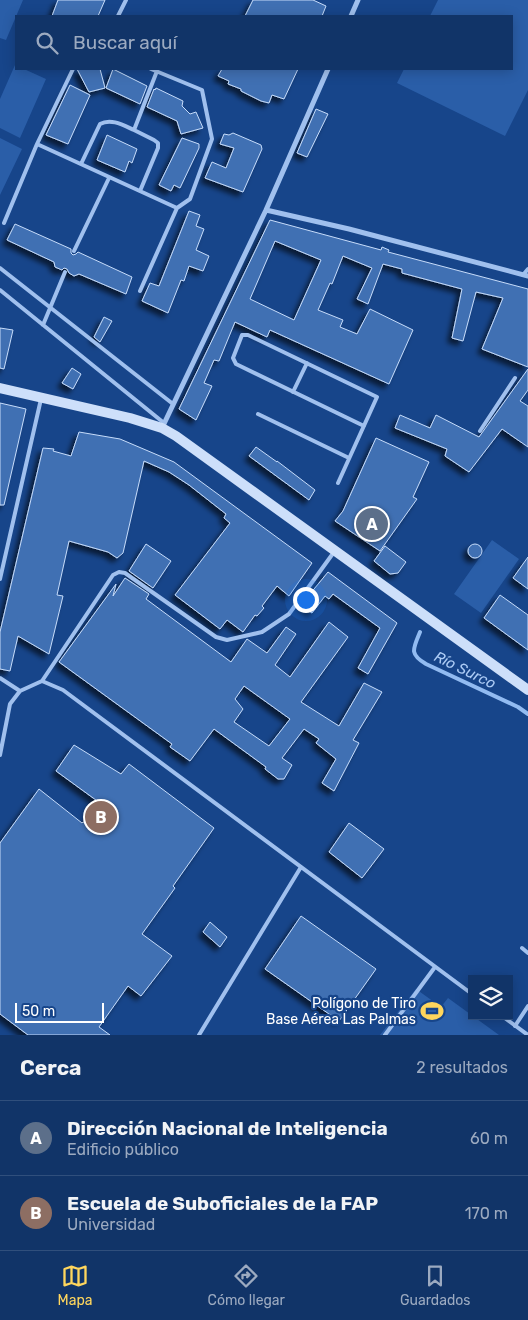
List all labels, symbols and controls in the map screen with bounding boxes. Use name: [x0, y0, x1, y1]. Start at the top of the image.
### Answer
search box: [15, 15, 513, 70]
icon: search: [33, 29, 61, 57]
text: Buscar aquí: [73, 31, 177, 54]
pin: A: [356, 505, 388, 543]
your location: [293, 587, 319, 613]
water label: Río Surco: [431, 647, 499, 693]
pin: B: [85, 798, 117, 836]
map controls: [468, 975, 513, 1020]
button: layers: [468, 975, 513, 1020]
place label: Polígono de Tiro Base Aérea Las Palmas: [266, 995, 416, 1028]
sports icon: Polígono de Tiro Base Aérea Las Palmas: [419, 998, 445, 1024]
scale bar: [15, 1000, 104, 1023]
text: 50 m: [22, 1003, 55, 1020]
text: Cerca: [20, 1055, 81, 1080]
text: 2 resultados: [416, 1058, 508, 1077]
text: Dirección Nacional de Inteligencia: [67, 1117, 388, 1140]
text: A: [30, 1129, 42, 1148]
text: 60 m: [470, 1129, 508, 1148]
text: Edificio público: [67, 1140, 179, 1159]
text: Escuela de Suboficiales de la FAP: [67, 1192, 378, 1215]
text: B: [30, 1204, 42, 1223]
text: 170 m: [465, 1204, 508, 1223]
text: Universidad: [67, 1215, 155, 1234]
tab: Mapa: [58, 1262, 92, 1309]
tab: Cómo llegar: [208, 1262, 285, 1309]
tab: Guardados: [400, 1262, 470, 1309]

